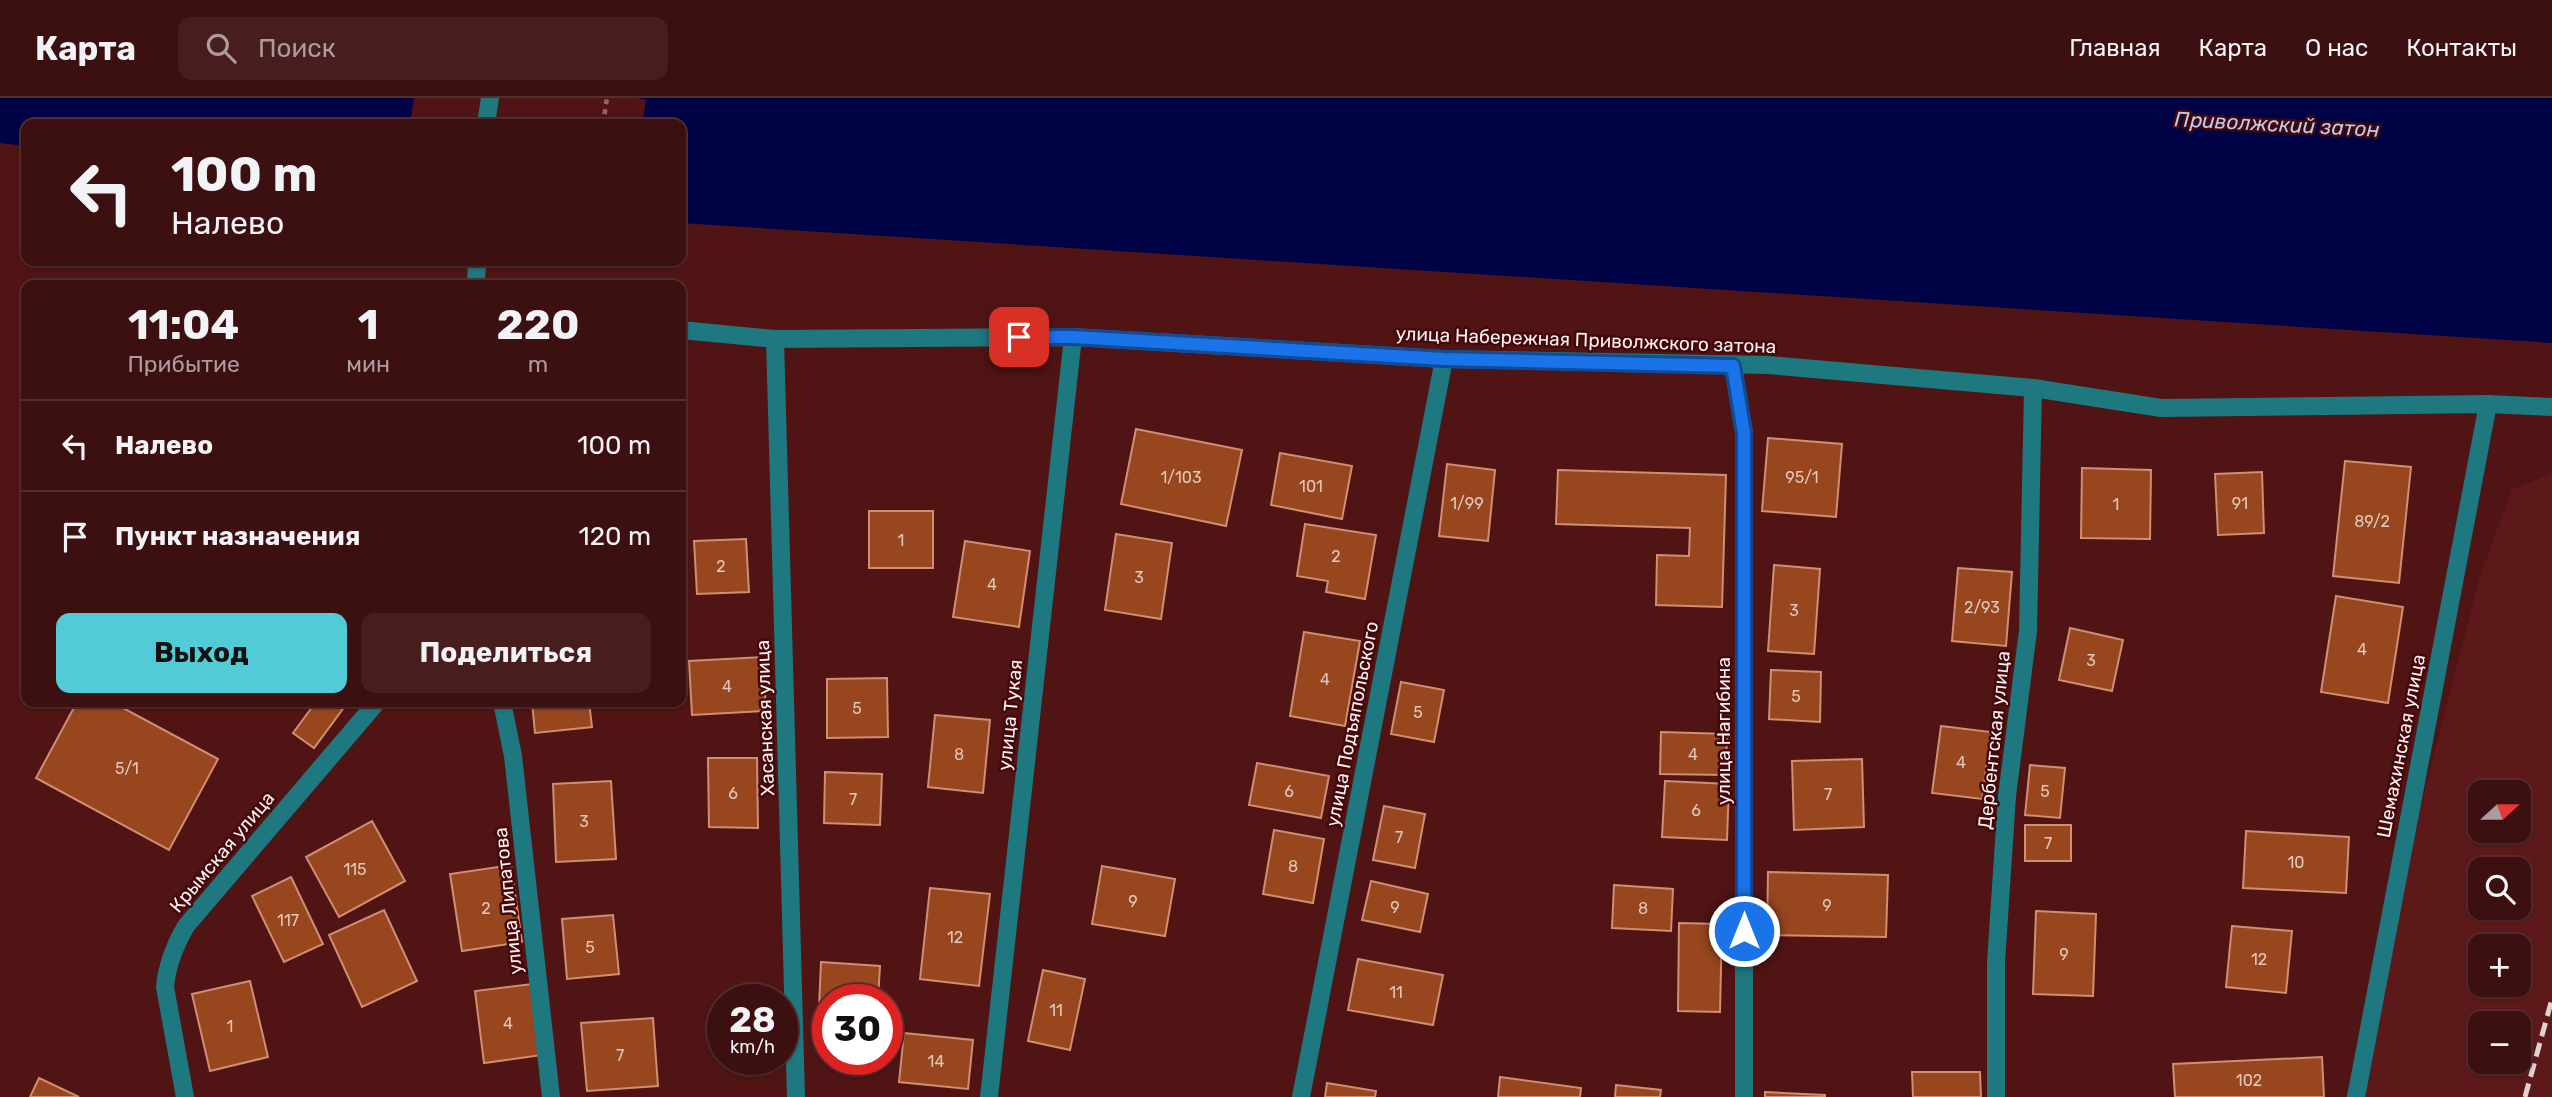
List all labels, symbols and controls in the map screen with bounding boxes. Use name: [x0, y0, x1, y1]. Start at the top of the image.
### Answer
search box: [178, 17, 668, 80]
text: Карта: [35, 29, 136, 68]
icon: search: [202, 29, 240, 67]
text: Поиск: [258, 33, 336, 64]
text: Главная: [2069, 34, 2161, 62]
text: Карта: [2199, 34, 2267, 62]
text: О нас: [2305, 34, 2368, 62]
text: Контакты: [2406, 34, 2517, 62]
water label: Приволжский затон: [2174, 106, 2380, 142]
text: 100 m: [171, 145, 317, 203]
icon: left: [56, 147, 147, 238]
text: Налево: [171, 204, 284, 242]
text: 11:04: [128, 300, 239, 350]
text: 1: [358, 300, 379, 350]
text: 220: [496, 300, 580, 350]
pin: [989, 307, 1049, 367]
icon: arrive: [1000, 318, 1038, 356]
street label: улица Набережная Приволжского затона: [1395, 322, 1777, 358]
text: Прибытие: [127, 350, 240, 378]
text: мин: [346, 350, 390, 378]
text: m: [528, 350, 548, 378]
icon: left: [56, 427, 94, 465]
text: Налево: [115, 430, 213, 461]
text: 100 m: [577, 430, 651, 461]
house number: 1/103: [1160, 468, 1202, 487]
house number: 95/1: [1785, 468, 1819, 487]
house number: 101: [1299, 477, 1323, 496]
house number: 1/99: [1450, 494, 1484, 513]
house number: 91: [2232, 494, 2248, 513]
house number: 1: [2113, 495, 2119, 514]
house number: 89/2: [2354, 512, 2390, 531]
icon: arrive: [56, 518, 94, 556]
text: Пункт назначения: [115, 521, 360, 552]
text: 120 m: [579, 521, 651, 552]
house number: 1: [898, 531, 904, 550]
house number: 2: [1331, 547, 1341, 566]
house number: 2: [716, 557, 726, 576]
house number: 3: [1134, 568, 1144, 587]
house number: 4: [987, 575, 997, 594]
house number: 2/93: [1964, 598, 2000, 617]
house number: 3: [1789, 601, 1799, 620]
button: Выход: [56, 613, 347, 693]
button: Поделиться: [361, 613, 651, 693]
street label: улица Подъяпольского: [1321, 619, 1383, 829]
street label: Хасанская улица: [751, 640, 779, 796]
house number: 4: [2357, 640, 2367, 659]
street label: Дербентская улица: [1973, 650, 2015, 830]
house number: 3: [2086, 651, 2096, 670]
street label: Шемахинская улица: [2372, 652, 2430, 840]
street label: улица Нагибина: [1712, 657, 1735, 805]
street label: улица Тукая: [993, 658, 1027, 772]
house number: 4: [1320, 670, 1330, 689]
house number: 4: [722, 677, 732, 696]
house number: 5: [1791, 687, 1801, 706]
house number: 5: [852, 699, 862, 718]
house number: 5: [1413, 703, 1423, 722]
house number: 8: [954, 745, 964, 764]
house number: 4: [1688, 745, 1698, 764]
house number: 4: [1956, 753, 1966, 772]
house number: 5/1: [115, 759, 139, 778]
north arrow: [2468, 780, 2530, 844]
map controls: [2468, 780, 2531, 1074]
house number: 6: [1284, 782, 1294, 801]
house number: 5: [2040, 782, 2050, 801]
house number: 6: [728, 784, 738, 803]
house number: 7: [1824, 785, 1832, 804]
street label: Крымская улица: [165, 787, 279, 917]
house number: 7: [849, 790, 857, 809]
house number: 6: [1691, 801, 1701, 820]
house number: 3: [579, 812, 589, 831]
street label: улица Липатова: [489, 826, 527, 976]
house number: 7: [1395, 828, 1403, 847]
house number: 7: [2044, 834, 2052, 853]
house number: 10: [2287, 853, 2305, 872]
house number: 8: [1288, 857, 1298, 876]
button: search: [2468, 857, 2531, 920]
house number: 115: [343, 860, 367, 879]
house number: 9: [1128, 892, 1138, 911]
position arrow: [1707, 894, 1781, 968]
house number: 9: [1822, 896, 1832, 915]
house number: 9: [1390, 898, 1400, 917]
house number: 2: [481, 899, 491, 918]
house number: 8: [1638, 899, 1648, 918]
house number: 117: [277, 911, 299, 930]
house number: 12: [947, 928, 963, 947]
button: +: [2468, 934, 2531, 997]
house number: 5: [585, 938, 595, 957]
house number: 9: [2059, 945, 2069, 964]
house number: 12: [2251, 950, 2267, 969]
house number: 11: [1389, 983, 1403, 1002]
speed limit sign: 30: [812, 984, 903, 1075]
text: 28: [729, 999, 776, 1041]
house number: 11: [1049, 1001, 1063, 1020]
button: −: [2468, 1011, 2531, 1074]
house number: 4: [503, 1014, 513, 1033]
house number: 1: [227, 1017, 233, 1036]
text: km/h: [730, 1036, 775, 1058]
house number: 7: [616, 1046, 624, 1065]
house number: 14: [928, 1052, 944, 1071]
house number: 102: [2236, 1071, 2262, 1090]

